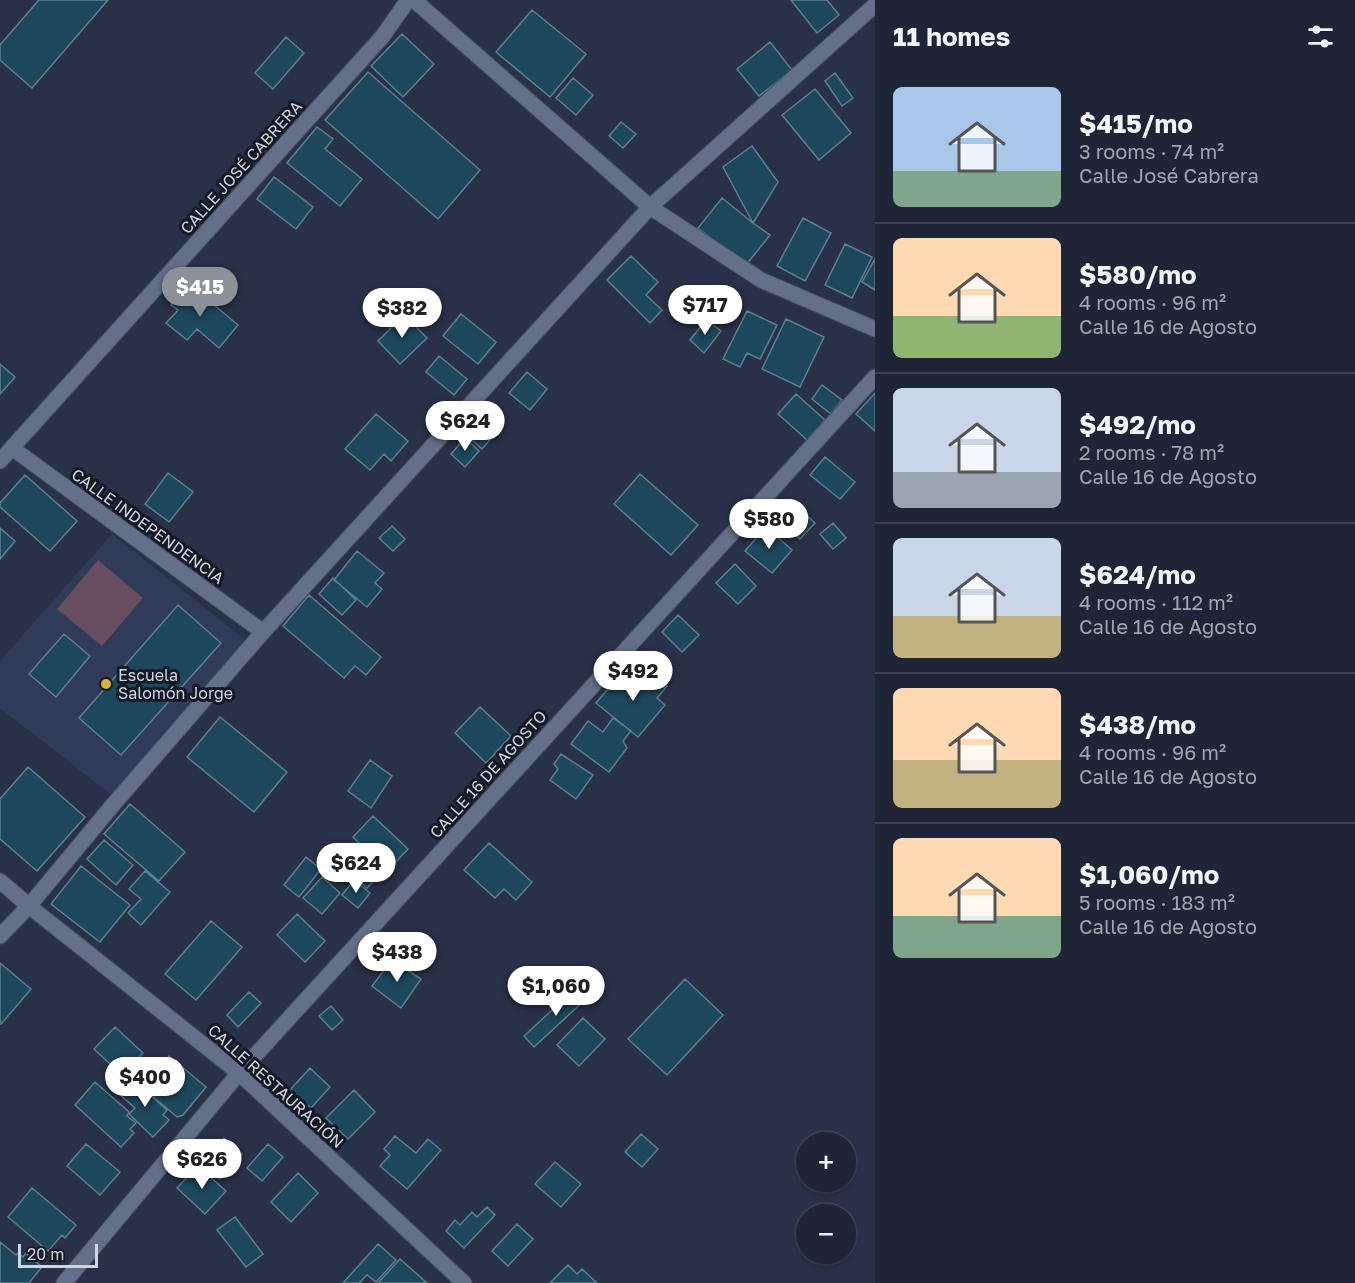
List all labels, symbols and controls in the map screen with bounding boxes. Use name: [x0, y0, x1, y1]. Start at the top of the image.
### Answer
icon: filters: [1304, 20, 1337, 53]
text: 11 homes: [893, 21, 1010, 52]
street label: CALLE JOSÉ CABRERA: [176, 96, 306, 238]
text: $415/mo: [1079, 108, 1193, 139]
icon: home: [941, 111, 1013, 183]
text: 3 rooms · 74 m²: [1079, 139, 1224, 163]
text: Calle José Cabrera: [1079, 163, 1259, 187]
text: $580/mo: [1079, 259, 1197, 290]
icon: home: [941, 262, 1013, 334]
pin: $415: [164, 267, 236, 318]
text: $415: [176, 274, 224, 298]
pin: $717: [669, 285, 741, 336]
pin: $382: [366, 288, 438, 339]
text: 4 rooms · 96 m²: [1079, 290, 1226, 314]
text: $717: [682, 292, 728, 316]
text: $382: [377, 295, 427, 319]
text: Calle 16 de Agosto: [1079, 314, 1257, 338]
pin: $624: [429, 401, 501, 452]
text: $624: [440, 408, 490, 432]
text: $492/mo: [1079, 409, 1196, 440]
icon: home: [941, 412, 1013, 484]
text: 2 rooms · 78 m²: [1079, 440, 1224, 464]
street label: CALLE INDEPENDENCIA: [68, 464, 228, 588]
text: Calle 16 de Agosto: [1079, 464, 1257, 488]
pin: $580: [733, 499, 805, 550]
text: $580: [743, 506, 795, 530]
text: $624/mo: [1079, 559, 1196, 590]
icon: home: [941, 562, 1013, 634]
text: 4 rooms · 112 m²: [1079, 590, 1233, 614]
text: Calle 16 de Agosto: [1079, 614, 1257, 638]
pin: $492: [597, 651, 669, 702]
text: $492: [608, 658, 658, 682]
place label: Escuela Salomón Jorge: [118, 665, 233, 703]
marker: Escuela Salomón Jorge: [99, 677, 113, 691]
street label: CALLE 16 DE AGOSTO: [425, 706, 551, 842]
text: $438/mo: [1079, 709, 1196, 740]
icon: home: [941, 712, 1013, 784]
text: 4 rooms · 96 m²: [1079, 740, 1226, 764]
text: Calle 16 de Agosto: [1079, 764, 1257, 788]
pin: $624: [320, 843, 392, 894]
text: $624: [331, 850, 381, 874]
text: $1,060/mo: [1079, 859, 1219, 890]
icon: home: [941, 862, 1013, 934]
text: 5 rooms · 183 m²: [1079, 890, 1235, 914]
text: Calle 16 de Agosto: [1079, 914, 1257, 938]
pin: $438: [361, 932, 433, 983]
text: $438: [372, 939, 422, 963]
pin: $1,060: [507, 966, 605, 1017]
text: $1,060: [522, 973, 590, 997]
street label: CALLE RESTAURACIÓN: [204, 1020, 348, 1152]
pin: $400: [109, 1057, 181, 1108]
text: $400: [119, 1064, 171, 1088]
map controls: [796, 1132, 856, 1264]
button: +: [796, 1132, 856, 1192]
pin: $626: [166, 1139, 238, 1190]
text: $626: [177, 1146, 228, 1170]
button: −: [796, 1204, 856, 1264]
scale bar: [18, 1241, 98, 1268]
text: 20 m: [27, 1244, 64, 1264]

